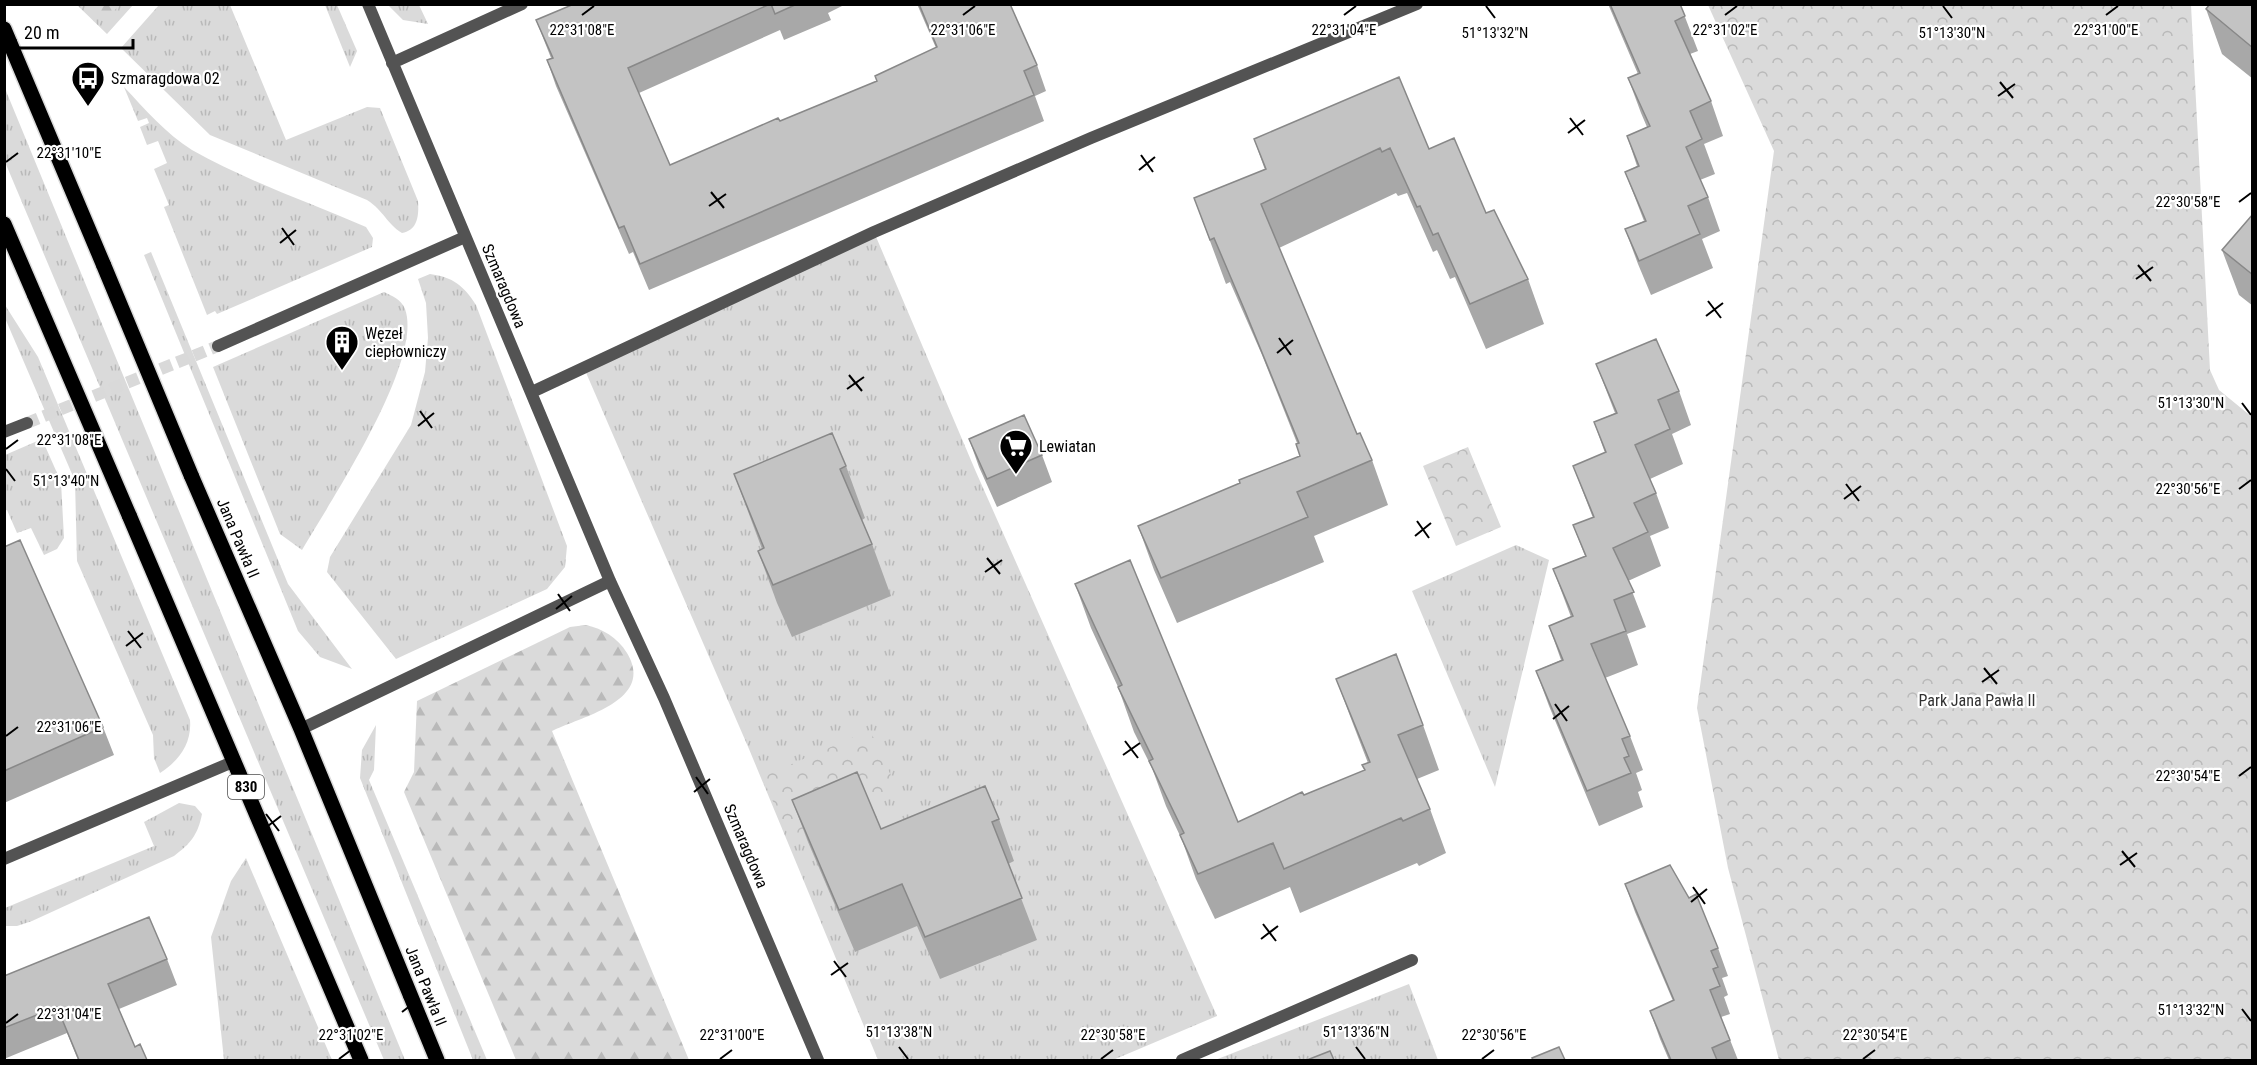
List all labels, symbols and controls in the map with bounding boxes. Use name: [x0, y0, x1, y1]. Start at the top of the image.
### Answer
scale bar: [15, 12, 134, 50]
text: 22°31'08"E: [550, 21, 614, 39]
text: 22°31'06"E: [931, 21, 995, 39]
text: 22°31'04"E: [1312, 21, 1376, 39]
text: 22°31'02"E: [1693, 21, 1757, 39]
text: 22°31'00"E: [2074, 21, 2138, 39]
text: 20 m: [24, 22, 59, 43]
text: 51°13'32"N: [1462, 24, 1528, 42]
text: 51°13'30"N: [1919, 24, 1985, 42]
bus stop icon: Szmaragdowa 02: [70, 60, 106, 107]
place label: Szmaragdowa 02: [111, 69, 220, 88]
text: 22°31'10"E: [37, 144, 101, 162]
text: 22°30'58"E: [2156, 193, 2220, 211]
street label: Szmaragdowa: [478, 241, 530, 331]
building icon: Węzeł ciepłowniczy: [324, 324, 360, 371]
place label: Węzeł ciepłowniczy: [365, 324, 447, 361]
text: 51°13'30"N: [2158, 394, 2224, 412]
supermarket icon: Lewiatan: [998, 428, 1034, 475]
text: 22°31'08"E: [37, 431, 101, 449]
place label: Lewiatan: [1039, 437, 1096, 456]
text: 51°13'40"N: [33, 472, 99, 490]
text: 22°30'56"E: [2156, 480, 2220, 498]
street label: Jana Pawła II: [213, 495, 263, 581]
park label: Park Jana Pawła II: [1919, 691, 2035, 710]
text: 22°31'06"E: [37, 718, 101, 736]
text: 22°30'54"E: [2156, 767, 2220, 785]
road number: 830: [228, 775, 264, 799]
street label: Szmaragdowa: [720, 801, 772, 891]
street label: Jana Pawła II: [401, 943, 451, 1029]
text: 51°13'32"N: [2158, 1001, 2224, 1019]
text: 22°31'04"E: [37, 1005, 101, 1023]
text: 51°13'38"N: [866, 1023, 932, 1041]
text: 51°13'36"N: [1323, 1023, 1389, 1041]
text: 22°31'02"E: [319, 1026, 383, 1044]
text: 22°31'00"E: [700, 1026, 764, 1044]
text: 22°30'58"E: [1081, 1026, 1145, 1044]
text: 22°30'56"E: [1462, 1026, 1526, 1044]
text: 22°30'54"E: [1843, 1026, 1907, 1044]

